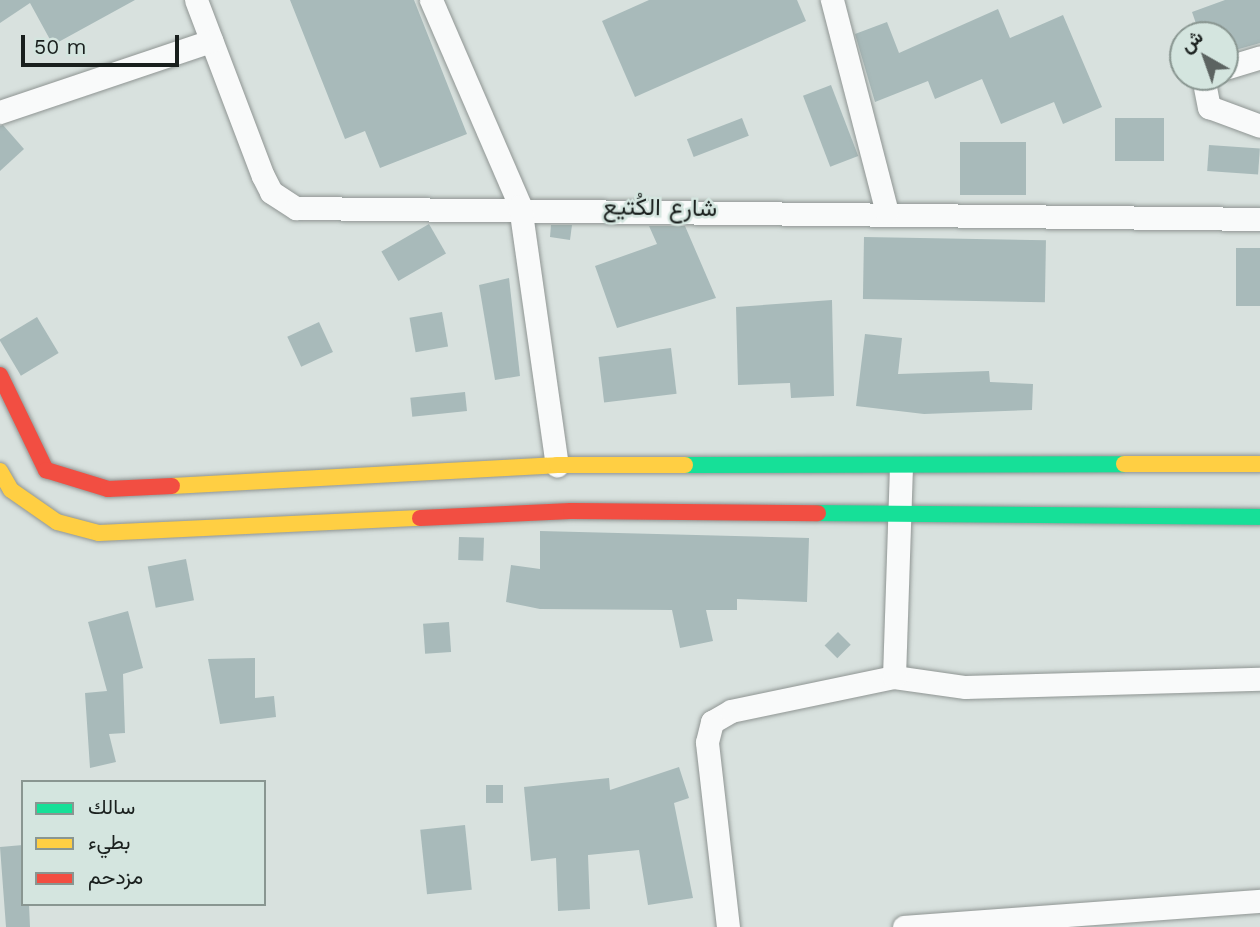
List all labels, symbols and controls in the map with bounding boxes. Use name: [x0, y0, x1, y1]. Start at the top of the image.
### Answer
scale bar: [24, 21, 182, 65]
north arrow: [1169, 21, 1239, 91]
text: ش: [1175, 25, 1208, 57]
text: 50 m: [34, 34, 86, 59]
street label: شارع الكُتيع: [603, 193, 717, 223]
legend: [21, 780, 266, 906]
text: سالك: [88, 794, 135, 819]
text: بطيء: [88, 829, 131, 854]
text: مزدحم: [88, 864, 143, 889]

